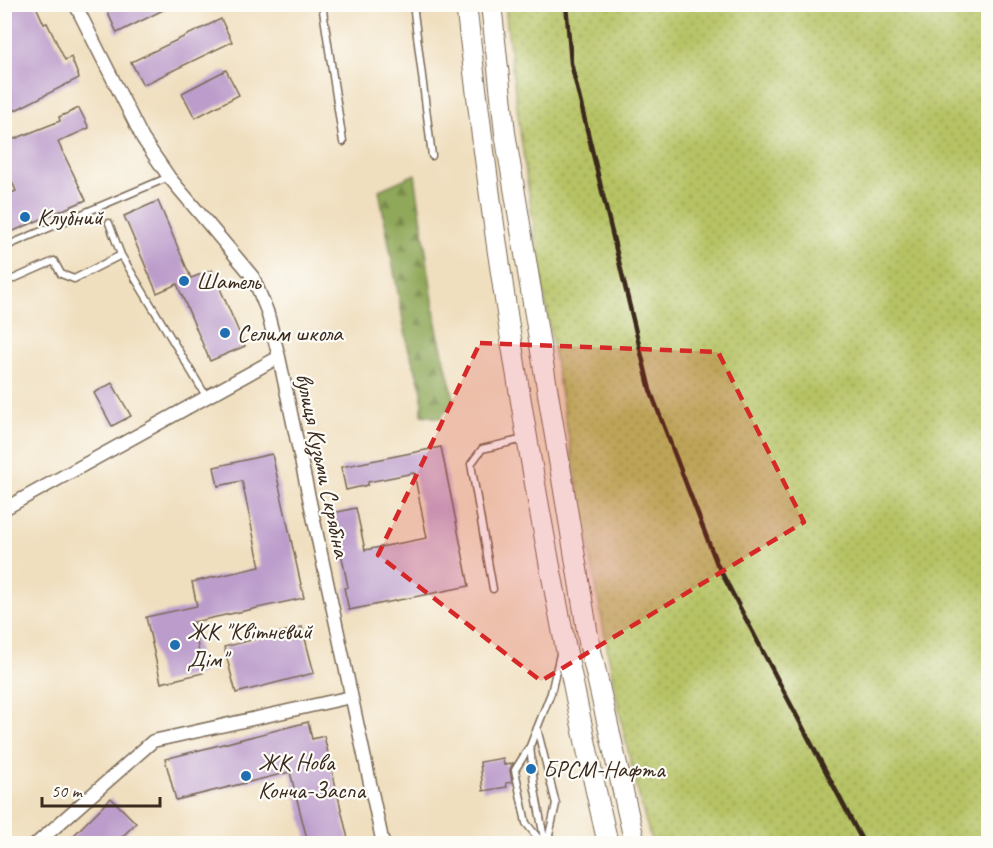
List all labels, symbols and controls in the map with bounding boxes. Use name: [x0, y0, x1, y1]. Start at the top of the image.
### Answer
place label: Клубний: [37, 202, 105, 232]
marker: Клубний: [18, 210, 32, 224]
place label: Шатель: [196, 266, 262, 296]
marker: Шатель: [177, 274, 191, 288]
place label: Селим школа: [237, 318, 344, 348]
marker: Селим школа: [218, 326, 232, 340]
street label: вулиця Кузьми Скрябіна: [288, 370, 357, 562]
place label: ЖК "Квітневий Дім": [187, 616, 314, 674]
marker: ЖК "Квітневий Дім": [168, 638, 182, 652]
place label: ЖК Нова Конча-Заспа: [258, 747, 366, 805]
place label: БРСМ-Нафта: [543, 754, 666, 784]
marker: БРСМ-Нафта: [524, 762, 538, 776]
marker: ЖК Нова Конча-Заспа: [239, 769, 253, 783]
scale bar: [42, 770, 160, 808]
text: 50 m: [51, 780, 84, 802]

